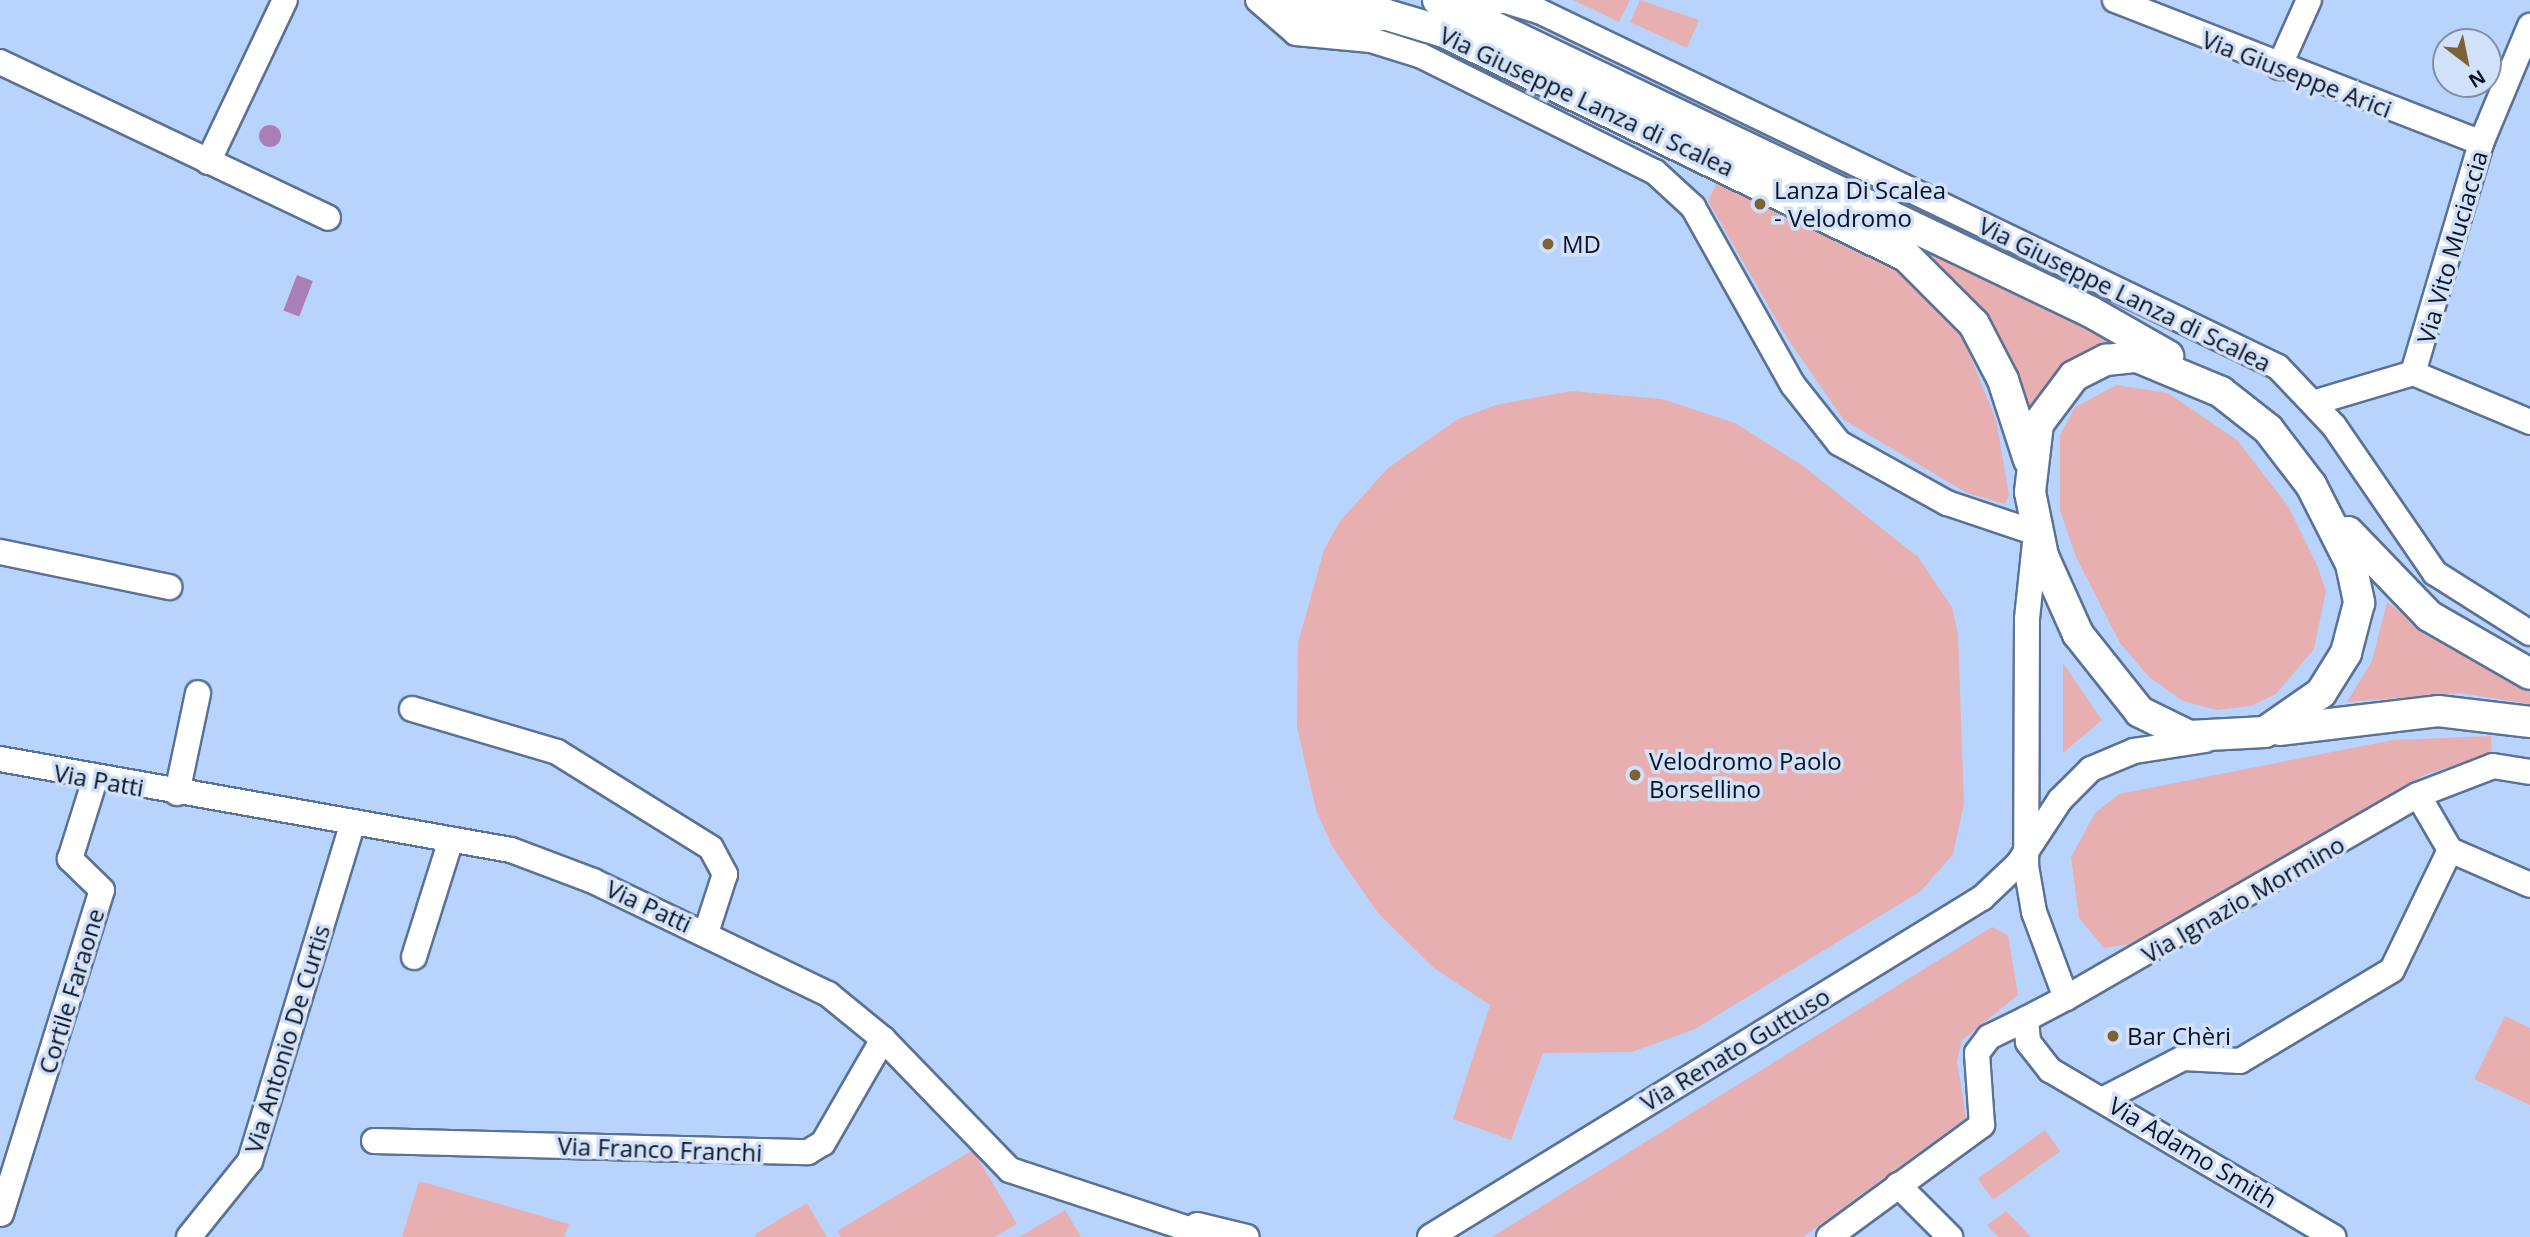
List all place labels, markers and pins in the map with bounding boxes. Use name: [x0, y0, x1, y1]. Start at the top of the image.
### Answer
place label: Lanza Di Scalea - Velodromo: [1774, 176, 1946, 232]
marker: Lanza Di Scalea - Velodromo: [1752, 196, 1768, 212]
place label: MD: [1562, 230, 1601, 258]
marker: MD: [1540, 236, 1556, 252]
place label: Velodromo Paolo Borsellino: [1649, 747, 1842, 803]
marker: Velodromo Paolo Borsellino: [1627, 767, 1643, 783]
place label: Bar Chèri: [2127, 1022, 2231, 1050]
marker: Bar Chèri: [2105, 1028, 2121, 1044]

